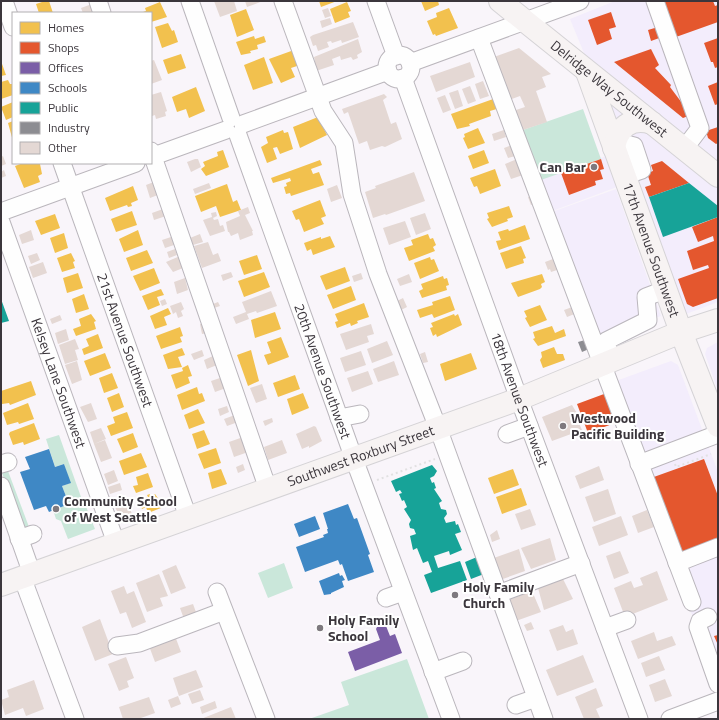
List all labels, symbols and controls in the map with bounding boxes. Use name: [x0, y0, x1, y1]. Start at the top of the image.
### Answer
legend: [12, 12, 152, 164]
text: Homes: [48, 18, 84, 37]
street label: Delridge Way Southwest: [546, 35, 673, 142]
text: Shops: [48, 38, 80, 57]
text: Offices: [48, 58, 84, 77]
text: Schools: [48, 78, 88, 97]
text: Public: [48, 98, 78, 117]
text: Industry: [48, 118, 90, 137]
text: Other: [48, 138, 77, 157]
place label: Can Bar: [540, 156, 586, 177]
marker: Can Bar: [589, 162, 599, 172]
street label: 17th Avenue Southwest: [618, 179, 686, 320]
street label: 21st Avenue Southwest: [92, 270, 159, 410]
street label: 20th Avenue Southwest: [289, 301, 357, 442]
street label: Kelsey Lane Southwest: [26, 315, 92, 451]
street label: 18th Avenue Southwest: [486, 329, 555, 470]
place label: Westwood Pacific Building: [571, 407, 665, 444]
street label: Southwest Roxbury Street: [284, 419, 437, 491]
marker: Westwood Pacific Building: [558, 421, 568, 431]
place label: Community School of West Seattle: [64, 490, 177, 527]
marker: Community School of West Seattle: [51, 504, 61, 514]
place label: Holy Family Church: [463, 576, 534, 613]
marker: Holy Family Church: [450, 590, 460, 600]
place label: Holy Family School: [328, 609, 399, 646]
marker: Holy Family School: [315, 623, 325, 633]

